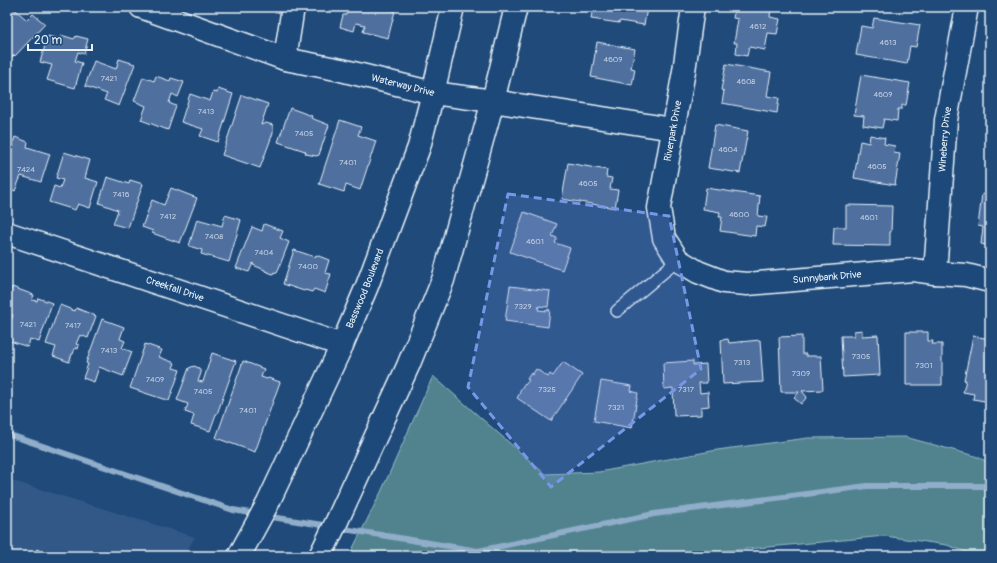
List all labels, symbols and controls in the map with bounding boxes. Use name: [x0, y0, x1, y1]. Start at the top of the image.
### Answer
house number: 4612: [750, 22, 767, 31]
scale bar: [28, 26, 92, 52]
text: 20 m: [34, 33, 63, 48]
house number: 4613: [880, 38, 897, 47]
house number: 4609: [604, 55, 622, 64]
street label: Waterway Drive: [370, 72, 436, 99]
house number: 7421: [101, 74, 117, 83]
house number: 4608: [737, 77, 755, 86]
house number: 4609: [874, 90, 892, 99]
street label: Riverpark Drive: [662, 100, 684, 162]
street label: Wineberry Drive: [936, 106, 954, 173]
house number: 7413: [198, 107, 215, 116]
house number: 7405: [295, 129, 313, 138]
house number: 4604: [718, 145, 738, 154]
house number: 7401: [339, 158, 357, 167]
house number: 4605: [867, 162, 887, 171]
house number: 7424: [17, 165, 35, 174]
house number: 4605: [578, 179, 598, 188]
house number: 7416: [113, 190, 130, 199]
house number: 4600: [729, 210, 750, 219]
house number: 7412: [160, 212, 177, 221]
house number: 4601: [860, 213, 878, 222]
house number: 7408: [205, 232, 223, 241]
house number: 4601: [526, 237, 544, 246]
street label: Basswood Boulevard: [344, 247, 386, 330]
house number: 7404: [255, 248, 274, 257]
house number: 7400: [298, 262, 318, 271]
street label: Sunnybank Drive: [792, 268, 862, 286]
street label: Creekfall Drive: [144, 274, 205, 304]
house number: 7329: [514, 302, 532, 311]
house number: 7421: [20, 320, 36, 329]
house number: 7417: [65, 321, 82, 330]
house number: 7413: [101, 346, 118, 355]
house number: 7305: [852, 352, 870, 361]
house number: 7313: [734, 358, 751, 367]
house number: 7301: [915, 361, 933, 370]
house number: 7309: [792, 369, 810, 378]
house number: 7409: [146, 375, 164, 384]
house number: 7325: [538, 385, 556, 394]
house number: 7317: [678, 385, 695, 394]
house number: 7405: [194, 387, 212, 396]
house number: 7321: [608, 403, 624, 412]
house number: 7401: [239, 406, 257, 415]

